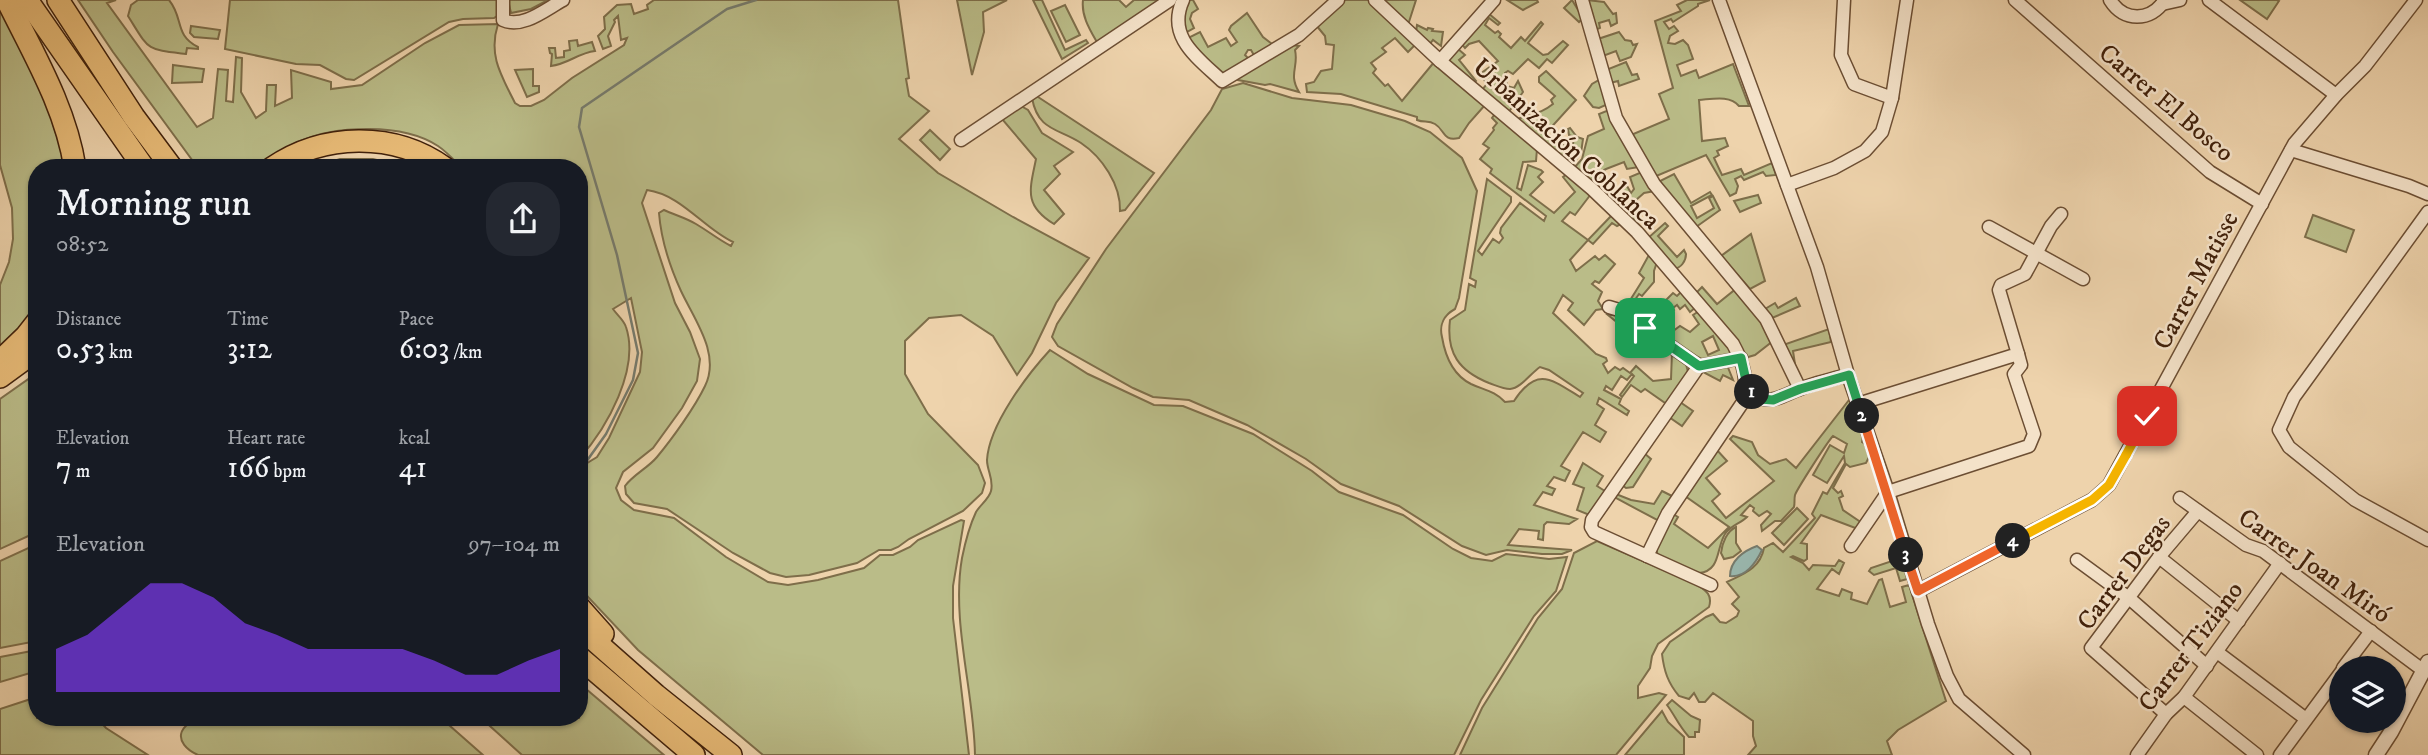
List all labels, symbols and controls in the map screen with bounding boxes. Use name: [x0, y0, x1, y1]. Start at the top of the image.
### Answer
street label: Carrer El Bosco: [2091, 37, 2241, 169]
street label: Urbanización Coblanca: [1465, 51, 1667, 237]
text: Morning run: [56, 180, 251, 228]
button: share: [486, 182, 560, 256]
street label: Carrer Matisse: [2146, 206, 2246, 355]
text: 08:52: [56, 230, 109, 259]
pin: [1615, 298, 1675, 358]
text: Distance: [56, 308, 121, 331]
text: Time: [227, 308, 269, 331]
text: Pace: [399, 308, 434, 331]
icon: arrive: [1626, 309, 1664, 347]
text: 0.53: [56, 331, 105, 368]
text: 3:12: [227, 331, 272, 368]
text: 6:03: [399, 331, 449, 368]
text: km: [105, 341, 133, 364]
text: /km: [449, 341, 482, 364]
pin: 1: [1734, 374, 1770, 410]
text: 1: [1748, 380, 1755, 403]
pin: [2117, 386, 2177, 446]
icon: check: [2128, 397, 2166, 435]
pin: 2: [1844, 398, 1880, 434]
text: 2: [1857, 404, 1866, 427]
text: Elevation: [56, 427, 130, 450]
text: Heart rate: [227, 427, 305, 450]
text: kcal: [399, 427, 430, 450]
text: 7: [56, 450, 72, 487]
text: 166: [227, 450, 269, 487]
text: 41: [399, 450, 427, 487]
text: m: [72, 460, 90, 483]
text: bpm: [269, 460, 306, 483]
street label: Carrer Joan Miró: [2231, 501, 2397, 631]
street label: Carrer Degas: [2070, 509, 2178, 637]
pin: 4: [1996, 524, 2030, 558]
text: 4: [2007, 529, 2018, 552]
text: Elevation: [56, 530, 145, 559]
text: 97–104 m: [468, 530, 560, 559]
pin: 3: [1888, 538, 1924, 572]
text: 3: [1902, 543, 1909, 566]
street label: Carrer Tiziano: [2131, 575, 2251, 719]
map controls: [2329, 656, 2406, 733]
button: layers: [2329, 656, 2406, 733]

